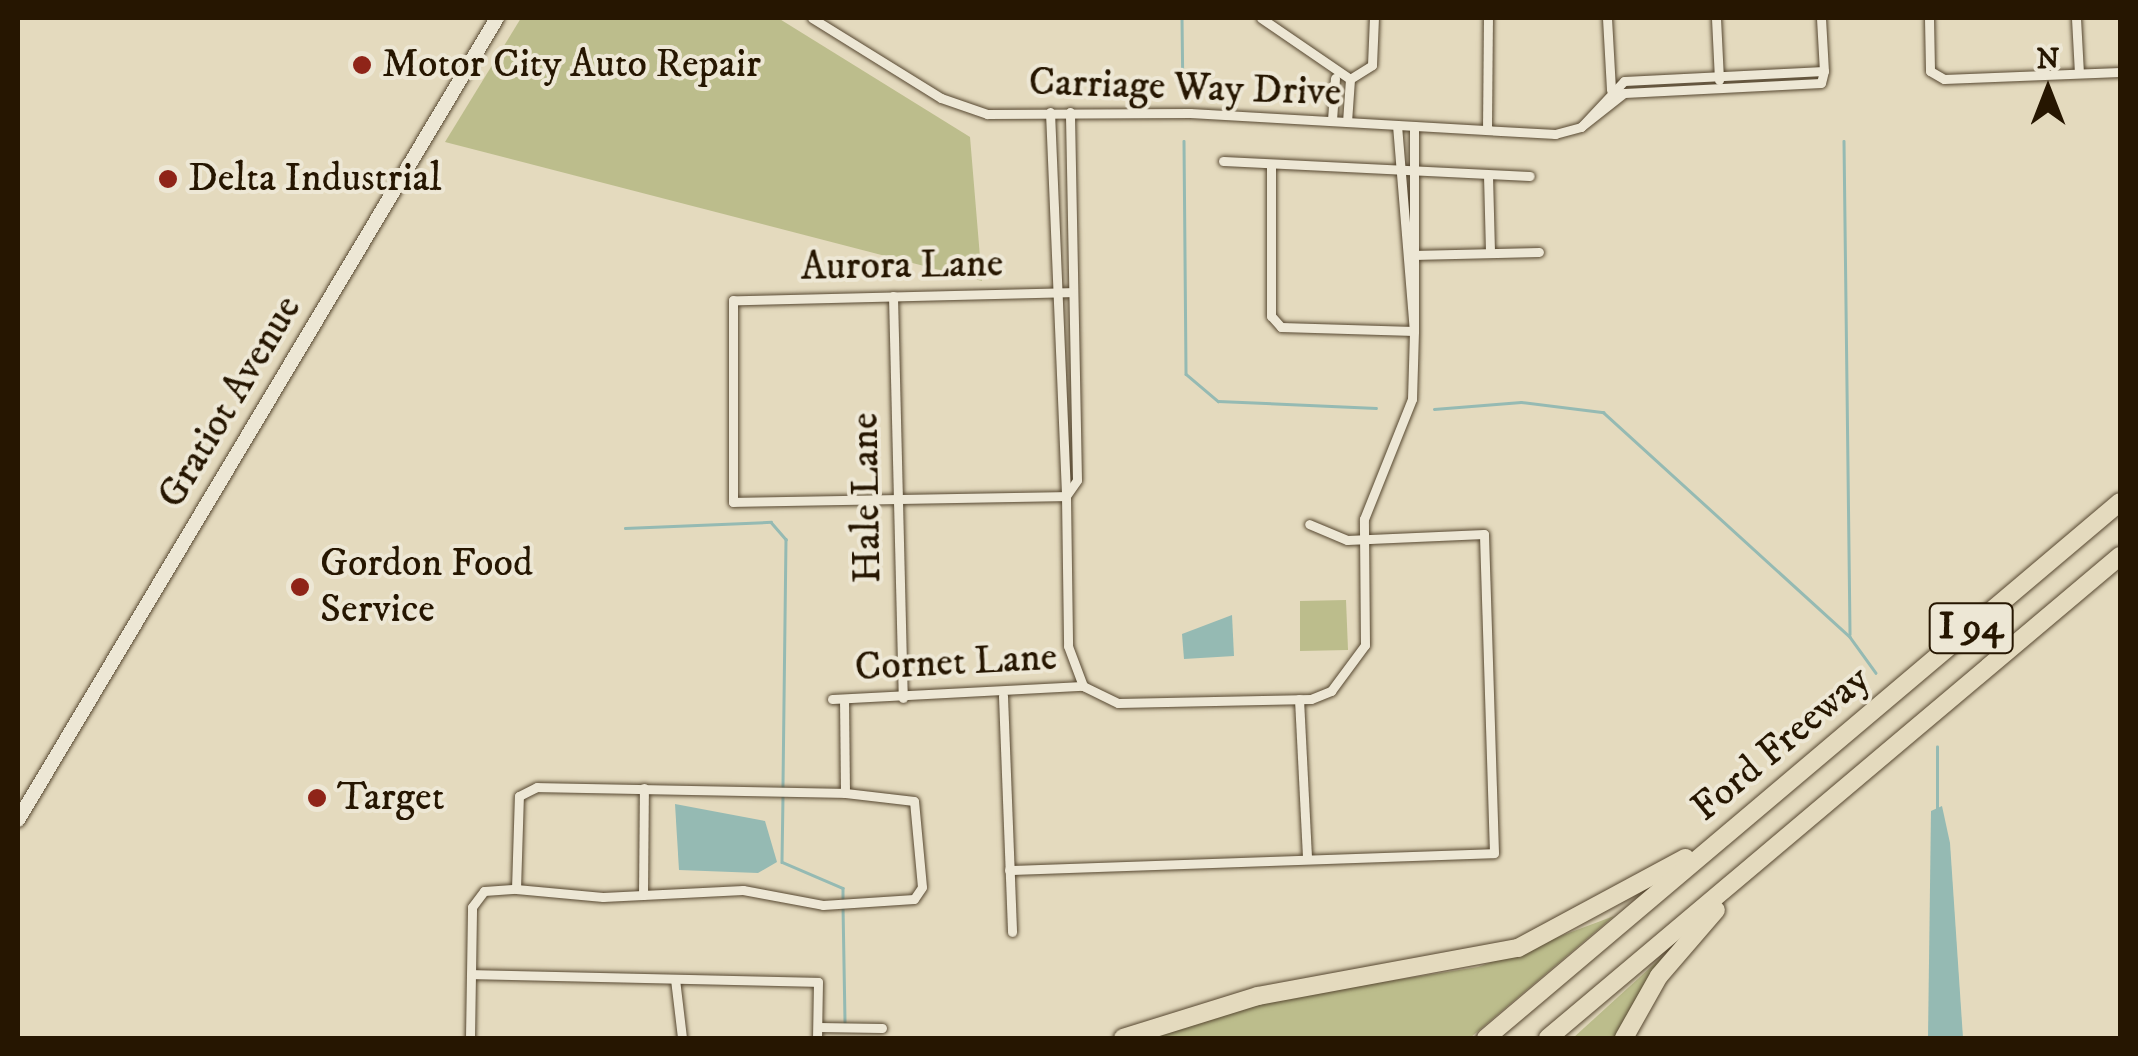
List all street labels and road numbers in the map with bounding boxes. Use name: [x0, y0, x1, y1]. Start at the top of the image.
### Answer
street label: Carriage Way Drive: [1028, 59, 1342, 117]
street label: Aurora Lane: [800, 240, 1004, 292]
street label: Gratiot Avenue: [148, 287, 312, 517]
street label: Hale Lane: [842, 412, 892, 584]
road number: I 94: [1928, 595, 2014, 661]
street label: Cornet Lane: [854, 634, 1058, 692]
street label: Ford Freeway: [1682, 656, 1880, 832]

